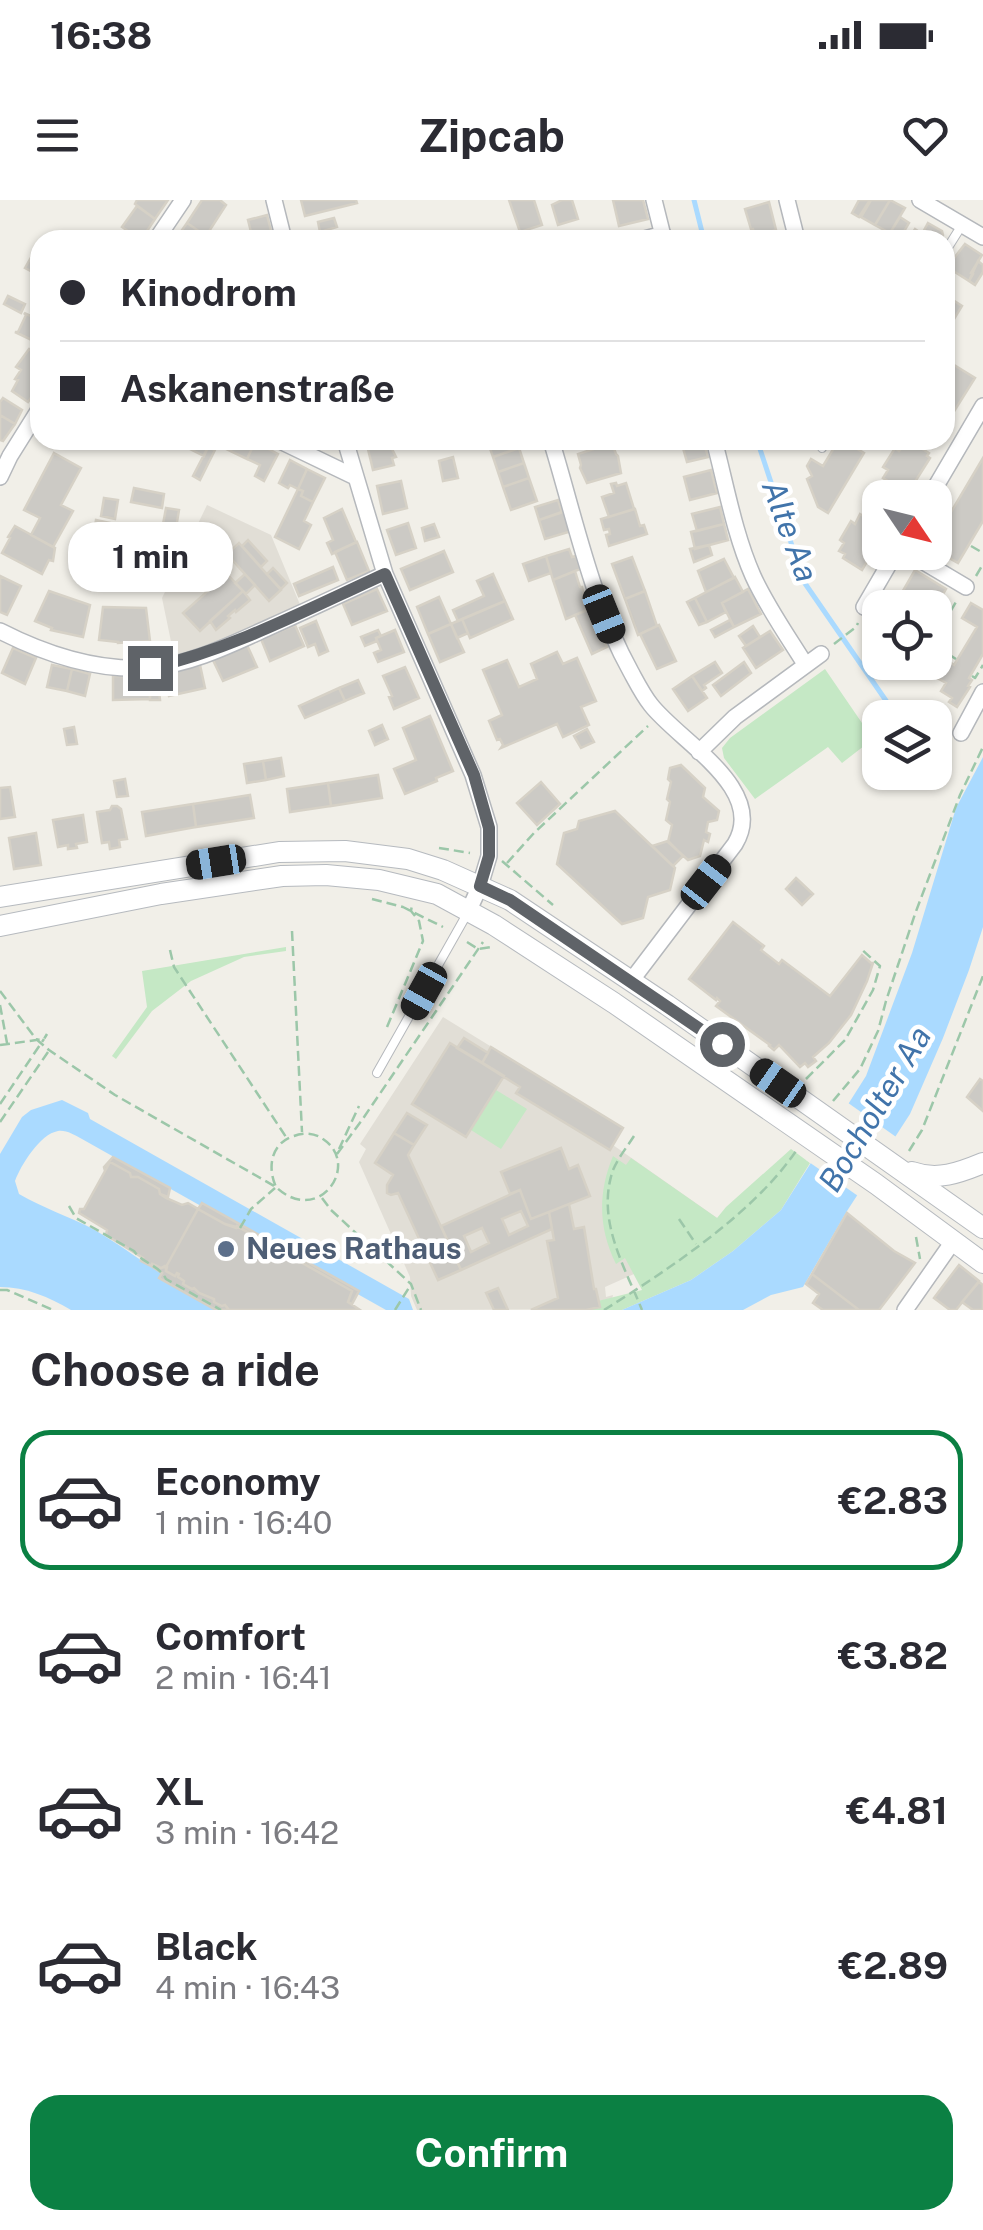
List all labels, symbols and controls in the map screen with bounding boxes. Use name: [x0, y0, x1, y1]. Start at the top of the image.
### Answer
text: 16:38: [50, 13, 152, 58]
icon: menu: [30, 108, 85, 163]
icon: heart: [898, 108, 953, 163]
text: Zipcab: [418, 109, 565, 162]
text: Kinodrom: [120, 270, 297, 315]
text: Askanenstraße: [120, 366, 395, 411]
water label: Alte Aa: [755, 475, 826, 587]
north arrow: [862, 480, 952, 570]
map controls: [862, 480, 952, 790]
callout: 1 min: [68, 523, 232, 593]
text: 1 min: [112, 538, 189, 575]
car: [579, 581, 629, 647]
button: locate: [862, 590, 952, 680]
route end: [128, 646, 173, 691]
button: layers: [862, 700, 952, 790]
car: [184, 842, 248, 882]
car: [676, 849, 736, 915]
car: [396, 957, 452, 1025]
water label: Bocholter Aa: [811, 1019, 938, 1198]
route start: [700, 1022, 745, 1067]
car: [745, 1054, 811, 1112]
place label: Neues Rathaus: [246, 1230, 462, 1266]
marker: Neues Rathaus: [215, 1238, 237, 1260]
text: Choose a ride: [30, 1343, 320, 1396]
icon: car: [35, 1455, 125, 1545]
text: Economy: [155, 1459, 321, 1504]
text: €2.83: [838, 1478, 948, 1523]
text: 1 min · 16:40: [155, 1504, 332, 1541]
icon: car: [35, 1610, 125, 1700]
text: Comfort: [155, 1614, 306, 1659]
text: €3.82: [838, 1633, 948, 1678]
text: 2 min · 16:41: [155, 1659, 332, 1696]
icon: car: [35, 1765, 125, 1855]
text: XL: [155, 1769, 204, 1814]
text: €4.81: [846, 1788, 948, 1833]
text: 3 min · 16:42: [155, 1814, 339, 1851]
icon: car: [35, 1920, 125, 2010]
text: Black: [155, 1924, 258, 1969]
text: €2.89: [838, 1943, 948, 1988]
text: 4 min · 16:43: [155, 1969, 340, 2006]
button: Confirm: [30, 2095, 953, 2210]

